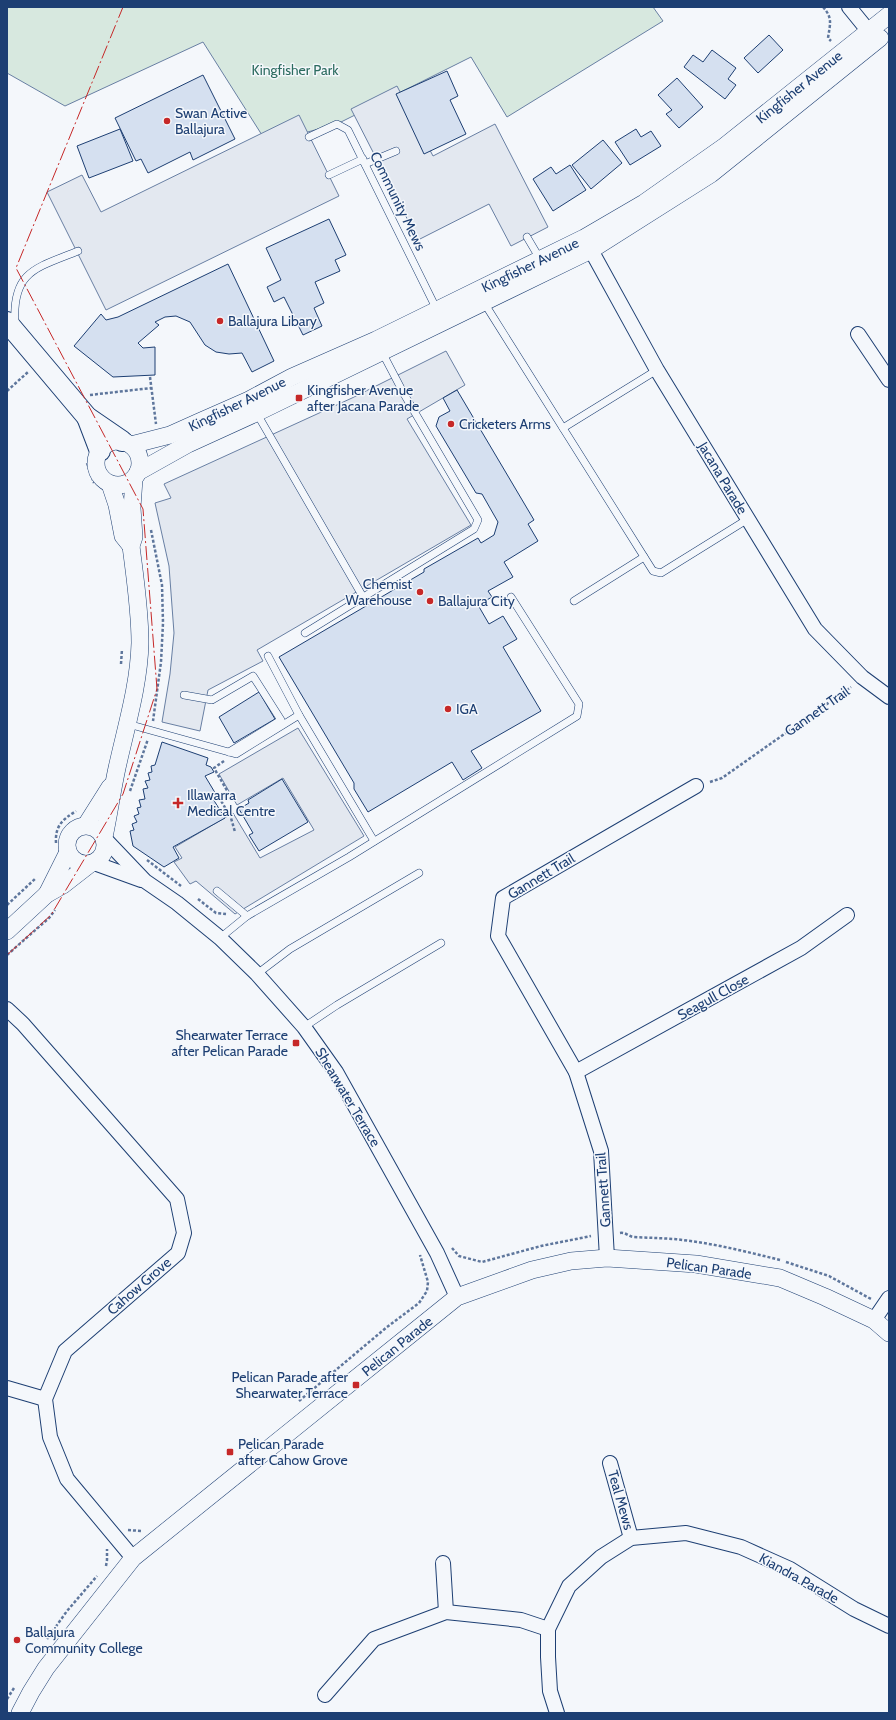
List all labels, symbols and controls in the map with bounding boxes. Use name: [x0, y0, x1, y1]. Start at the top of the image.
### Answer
street label: Kingfisher Avenue: [752, 47, 846, 127]
park label: Kingfisher Park: [252, 61, 339, 79]
place label: Swan Active Ballajura: [175, 104, 247, 138]
marker: Swan Active Ballajura: [162, 116, 172, 126]
street label: Community Mews: [366, 148, 430, 254]
street label: Kingfisher Avenue: [478, 234, 582, 296]
place label: Ballajura Libary: [228, 312, 317, 330]
marker: Ballajura Libary: [215, 316, 225, 326]
street label: Kingfisher Avenue: [185, 373, 289, 435]
place label: Kingfisher Avenue after Jacana Parade: [307, 381, 419, 415]
marker: Kingfisher Avenue after Jacana Parade: [294, 393, 304, 403]
place label: Cricketers Arms: [459, 415, 551, 433]
marker: Cricketers Arms: [446, 419, 456, 429]
street label: Jacana Parade: [694, 438, 752, 518]
place label: Chemist Warehouse: [346, 575, 412, 609]
marker: Chemist Warehouse: [415, 587, 425, 597]
place label: Ballajura City: [438, 592, 515, 610]
marker: Ballajura City: [425, 596, 435, 606]
street label: Gannett Trail: [781, 682, 853, 740]
place label: IGA: [456, 700, 478, 718]
marker: IGA: [443, 704, 453, 714]
place label: Illawarra Medical Centre: [187, 786, 275, 820]
marker: Illawarra Medical Centre: [172, 797, 184, 809]
street label: Gannett Trail: [504, 849, 578, 903]
street label: Seagull Close: [674, 970, 752, 1024]
place label: Shearwater Terrace after Pelican Parade: [171, 1026, 288, 1060]
marker: Shearwater Terrace after Pelican Parade: [291, 1038, 301, 1048]
street label: Shearwater Terrace: [311, 1044, 385, 1150]
street label: Gannett Trail: [591, 1151, 615, 1228]
street label: Cahow Grove: [103, 1253, 175, 1319]
street label: Pelican Parade: [665, 1253, 753, 1283]
street label: Pelican Parade: [358, 1312, 436, 1380]
place label: Pelican Parade after Shearwater Terrace: [231, 1368, 349, 1402]
marker: Pelican Parade after Shearwater Terrace: [351, 1380, 361, 1390]
place label: Pelican Parade after Cahow Grove: [238, 1435, 348, 1469]
marker: Pelican Parade after Cahow Grove: [225, 1447, 235, 1457]
street label: Teal Mews: [604, 1468, 638, 1532]
street label: Kiandra Parade: [756, 1549, 842, 1607]
place label: Ballajura Community College: [25, 1623, 143, 1657]
marker: Ballajura Community College: [12, 1635, 22, 1645]

